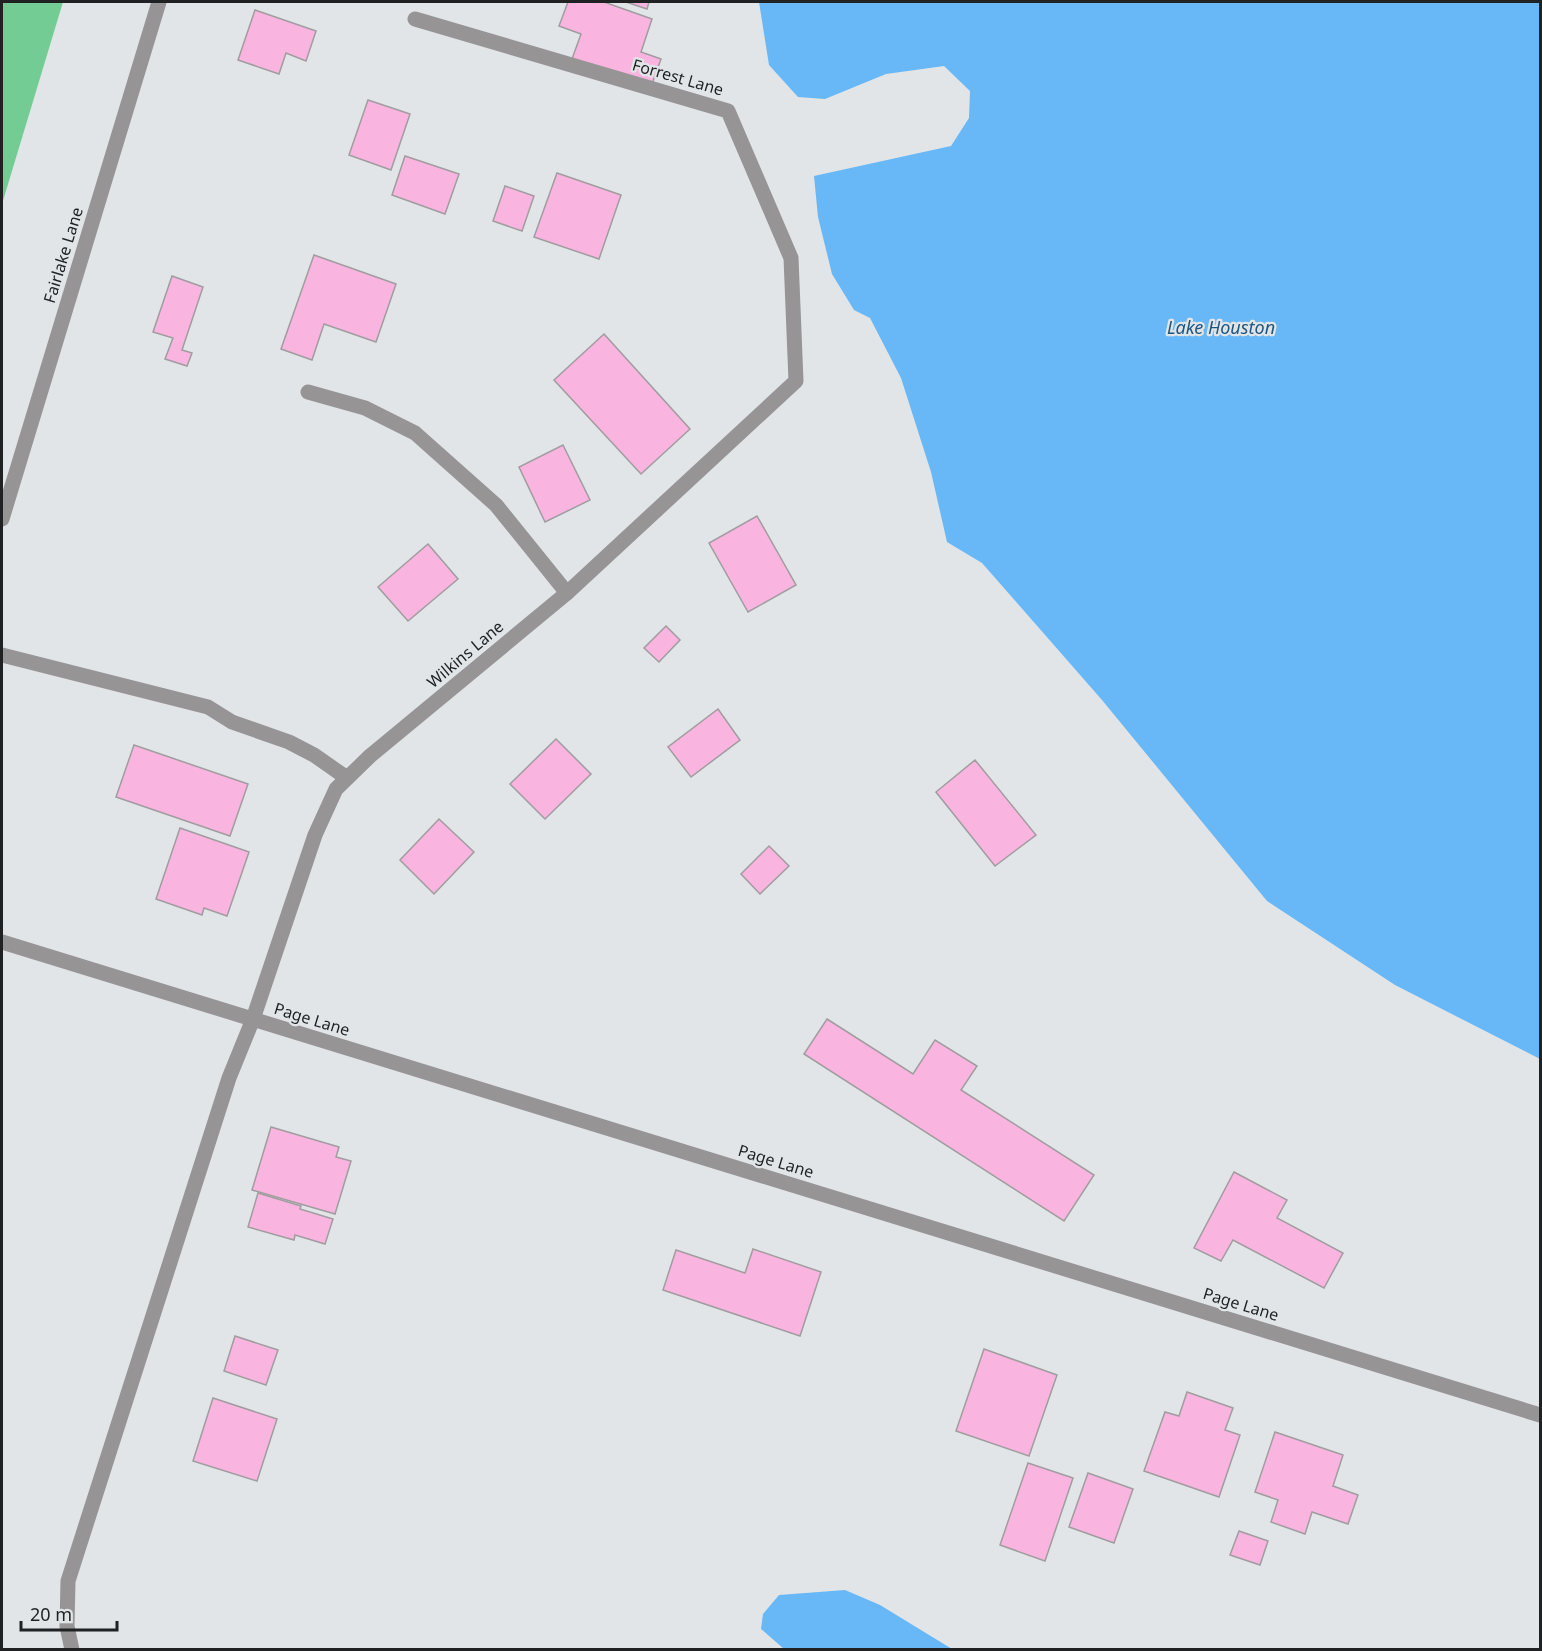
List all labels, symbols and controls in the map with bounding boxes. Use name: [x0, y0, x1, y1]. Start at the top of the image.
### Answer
street label: Forrest Lane: [630, 54, 726, 100]
street label: Fairlake Lane: [38, 204, 88, 306]
water label: Lake Houston: [1167, 315, 1275, 339]
street label: Wilkins Lane: [422, 615, 508, 693]
street label: Page Lane: [272, 997, 352, 1041]
street label: Page Lane: [736, 1139, 816, 1183]
street label: Page Lane: [1201, 1282, 1281, 1326]
scale bar: [21, 1594, 117, 1632]
text: 20 m: [30, 1602, 72, 1626]

